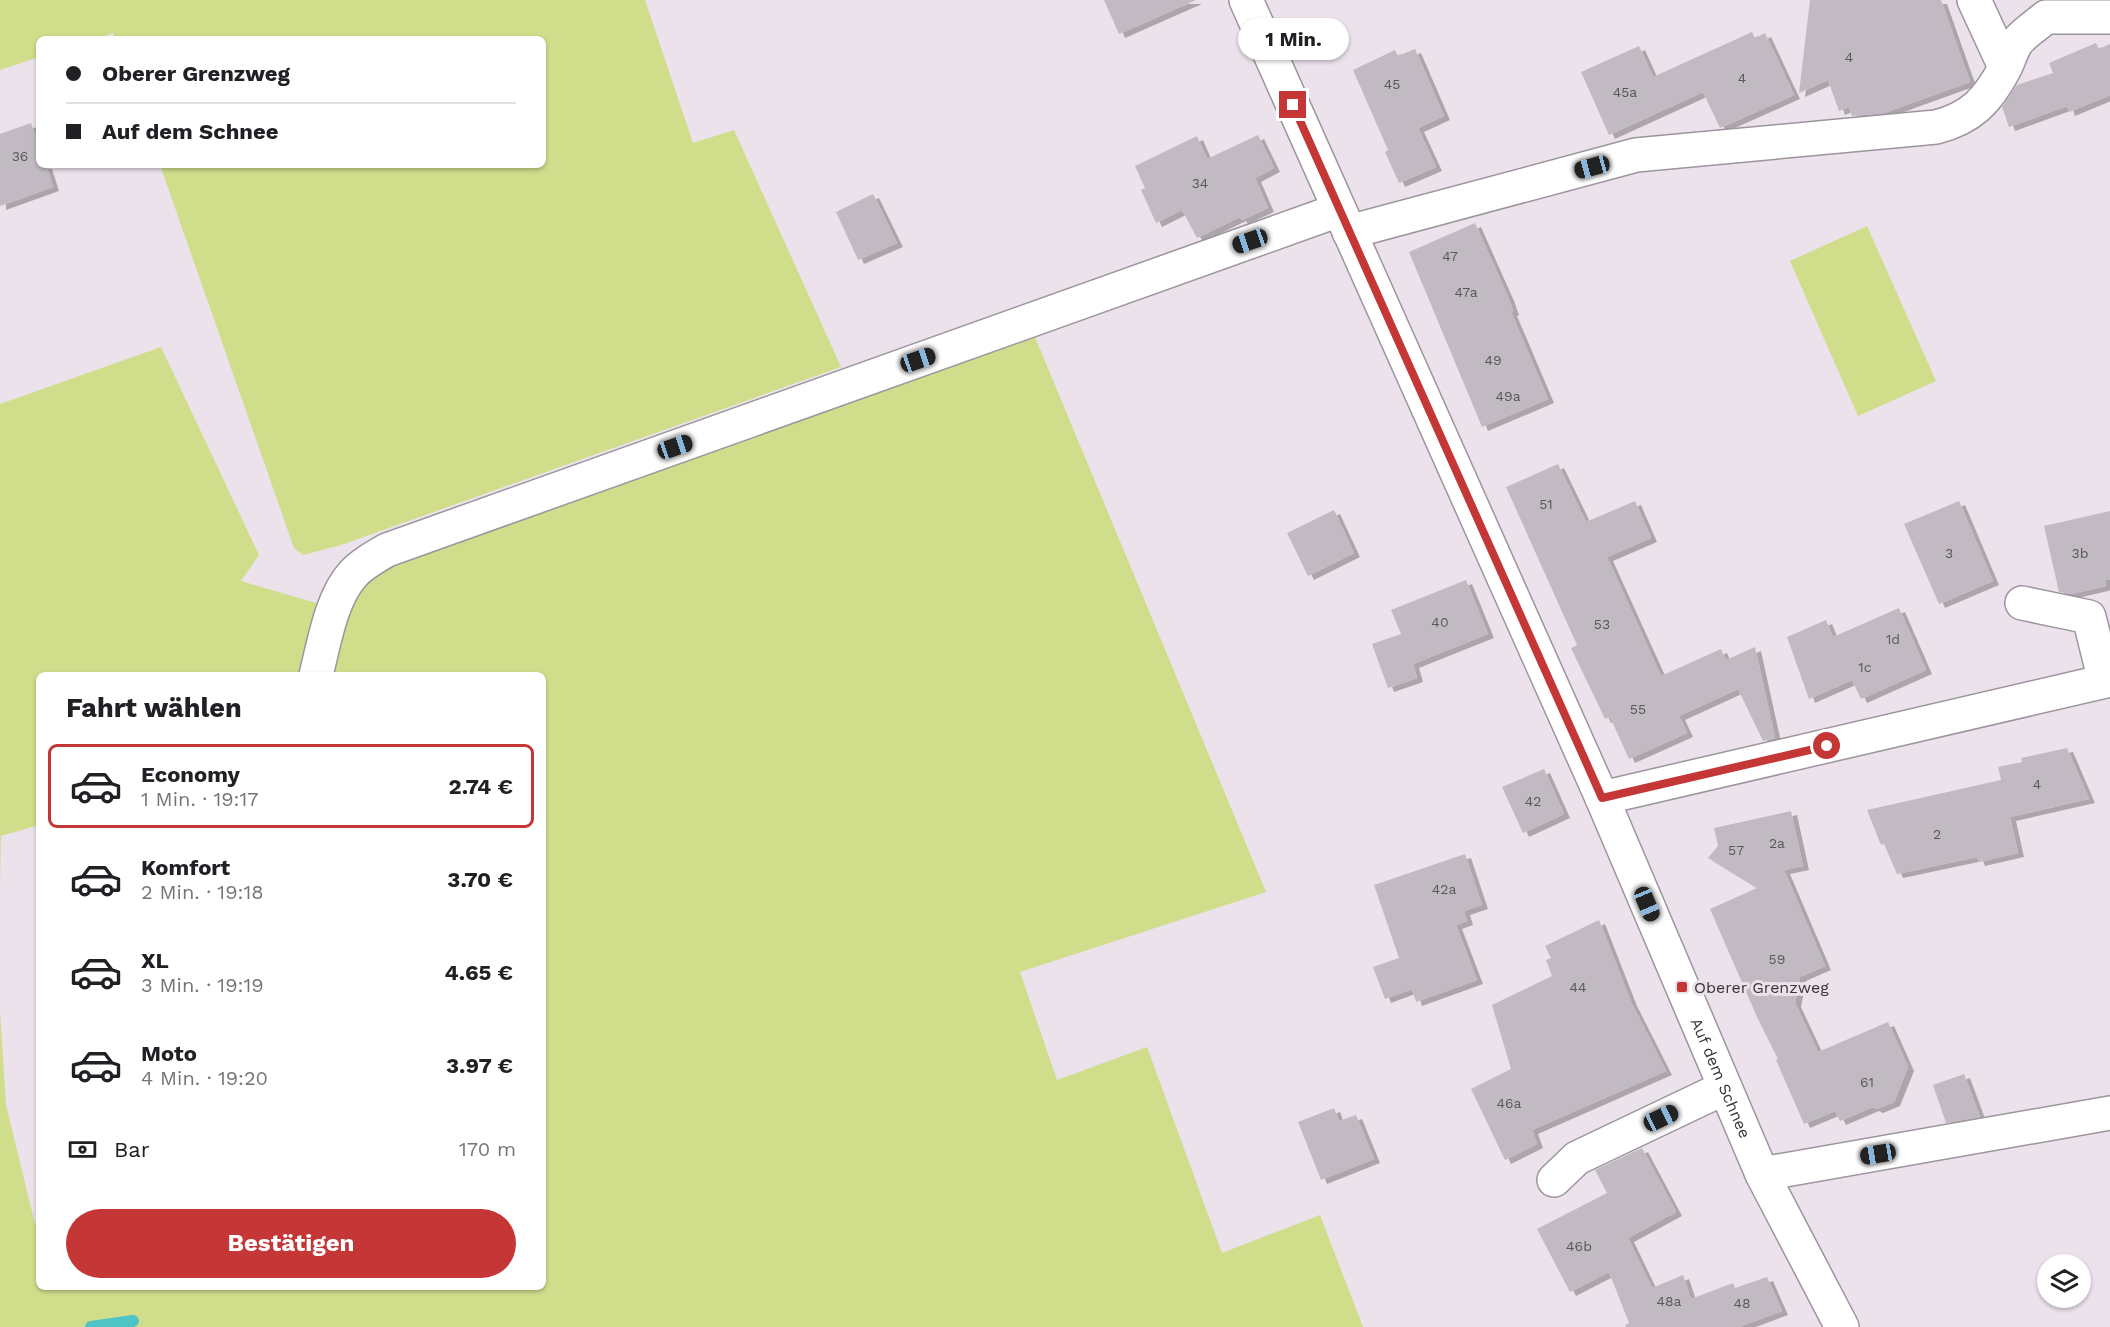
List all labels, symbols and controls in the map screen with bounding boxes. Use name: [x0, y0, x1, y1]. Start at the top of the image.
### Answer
callout: 1 Min.: [1238, 18, 1348, 60]
text: 1 Min.: [1265, 27, 1322, 51]
house number: 4: [1845, 49, 1853, 65]
text: Oberer Grenzweg: [102, 61, 290, 86]
house number: 4: [1738, 70, 1746, 86]
house number: 45: [1384, 76, 1400, 92]
house number: 45a: [1613, 84, 1637, 100]
route end: [1279, 91, 1306, 118]
text: Auf dem Schnee: [102, 119, 278, 144]
house number: 36: [12, 148, 28, 164]
car: [1572, 154, 1612, 180]
house number: 34: [1192, 175, 1208, 191]
car: [1230, 227, 1270, 255]
house number: 47: [1442, 248, 1458, 264]
house number: 47a: [1454, 284, 1478, 300]
car: [898, 346, 938, 374]
house number: 49: [1484, 352, 1502, 368]
house number: 49a: [1495, 388, 1521, 404]
car: [655, 433, 695, 461]
house number: 51: [1539, 496, 1553, 512]
house number: 3: [1945, 545, 1953, 561]
house number: 3b: [2072, 545, 2088, 561]
house number: 40: [1431, 614, 1449, 630]
house number: 53: [1594, 616, 1610, 632]
house number: 1d: [1886, 631, 1900, 647]
house number: 1c: [1858, 659, 1872, 675]
text: Fahrt wählen: [66, 692, 242, 724]
house number: 55: [1630, 701, 1646, 717]
route start: [1813, 732, 1840, 759]
icon: car: [69, 759, 123, 813]
text: Economy: [141, 762, 240, 787]
text: 2.74 €: [449, 774, 513, 799]
house number: 4: [2033, 776, 2041, 792]
text: 1 Min. · 19:17: [141, 787, 259, 811]
house number: 42: [1525, 793, 1541, 809]
house number: 2: [1933, 826, 1941, 842]
house number: 2a: [1769, 835, 1785, 851]
house number: 57: [1728, 842, 1744, 858]
icon: car: [69, 852, 123, 906]
text: Komfort: [141, 855, 230, 880]
text: 3.70 €: [447, 867, 513, 892]
text: 2 Min. · 19:18: [141, 880, 264, 904]
house number: 42a: [1432, 881, 1456, 897]
car: [1632, 884, 1662, 924]
icon: car: [69, 945, 123, 999]
text: XL: [141, 948, 169, 973]
house number: 59: [1769, 951, 1785, 967]
text: 4.65 €: [445, 960, 513, 985]
text: 3 Min. · 19:19: [141, 973, 264, 997]
place label: Oberer Grenzweg: [1694, 978, 1829, 997]
house number: 44: [1569, 979, 1587, 995]
marker: Oberer Grenzweg: [1675, 980, 1689, 994]
street label: Auf dem Schnee: [1687, 1015, 1755, 1141]
icon: car: [69, 1038, 123, 1092]
text: Moto: [141, 1041, 197, 1066]
text: 3.97 €: [446, 1053, 513, 1078]
text: 4 Min. · 19:20: [141, 1066, 268, 1090]
house number: 61: [1860, 1074, 1874, 1090]
house number: 46a: [1497, 1095, 1522, 1111]
car: [1641, 1102, 1681, 1134]
icon: cash: [66, 1133, 99, 1166]
text: Bar: [114, 1137, 150, 1162]
text: 170 m: [459, 1137, 516, 1161]
car: [1859, 1142, 1897, 1166]
button: Bestätigen: [66, 1209, 516, 1278]
house number: 46b: [1566, 1238, 1592, 1254]
map controls: [2037, 1254, 2091, 1308]
button: layers: [2037, 1254, 2091, 1308]
house number: 48a: [1656, 1293, 1682, 1309]
house number: 48: [1733, 1295, 1751, 1311]

